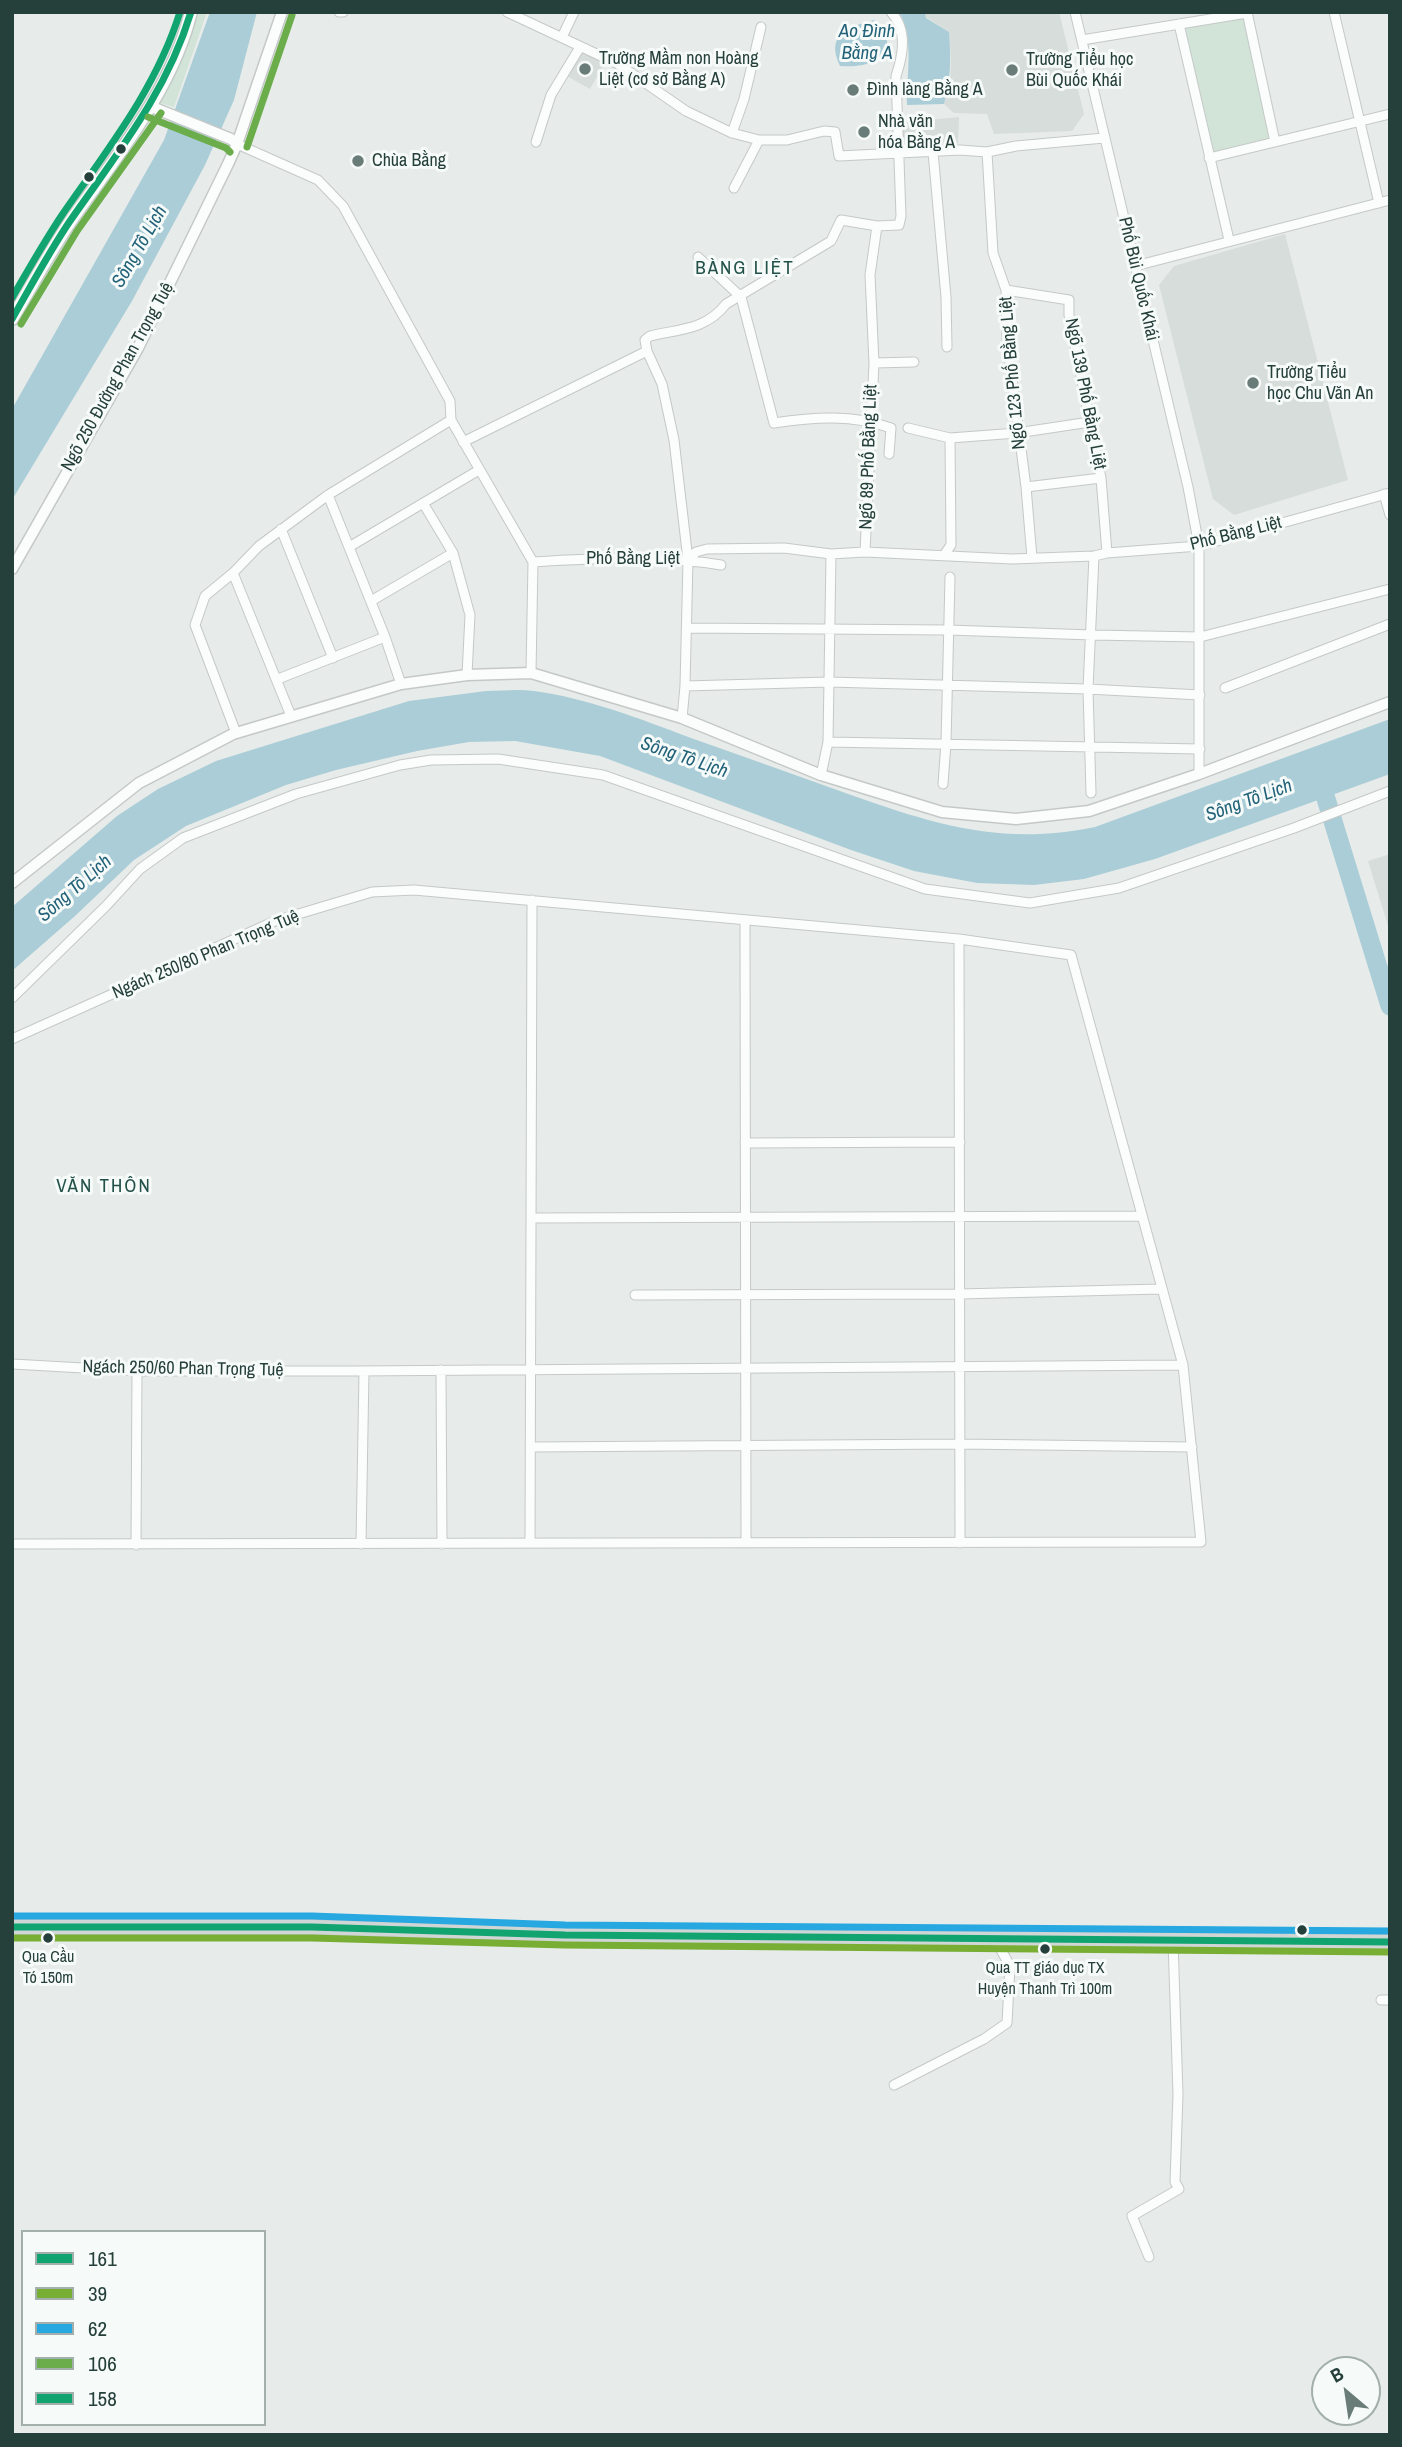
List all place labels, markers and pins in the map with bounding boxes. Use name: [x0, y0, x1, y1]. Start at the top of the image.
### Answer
place label: Trường Mầm non Hoàng Liệt (cơ sở Bằng A): [599, 48, 758, 90]
place label: Trường Tiểu học Bùi Quốc Khái: [1026, 49, 1133, 92]
marker: Trường Mầm non Hoàng Liệt (cơ sở Bằng A): [577, 61, 593, 77]
marker: Trường Tiểu học Bùi Quốc Khái: [1004, 62, 1020, 78]
place label: Đình làng Bằng A: [867, 79, 983, 101]
marker: Đình làng Bằng A: [845, 82, 861, 98]
place label: Nhà văn hóa Bằng A: [878, 111, 955, 154]
marker: Nhà văn hóa Bằng A: [856, 124, 872, 140]
unlabelled marker: [114, 142, 128, 156]
place label: Chùa Bằng: [372, 150, 446, 172]
marker: Chùa Bằng: [350, 153, 366, 169]
unlabelled marker: [82, 170, 96, 184]
place label: Trường Tiểu học Chu Văn An: [1267, 362, 1373, 404]
marker: Trường Tiểu học Chu Văn An: [1245, 375, 1261, 391]
unlabelled marker: [1295, 1923, 1309, 1937]
marker: Qua Cầu Tó 150m: [41, 1931, 55, 1945]
marker: Qua TT giáo dục TX Huyện Thanh Trì 100m: [1038, 1942, 1052, 1956]
place label: Qua Cầu Tó 150m: [22, 1948, 74, 1986]
place label: Qua TT giáo dục TX Huyện Thanh Trì 100m: [978, 1959, 1112, 1997]

